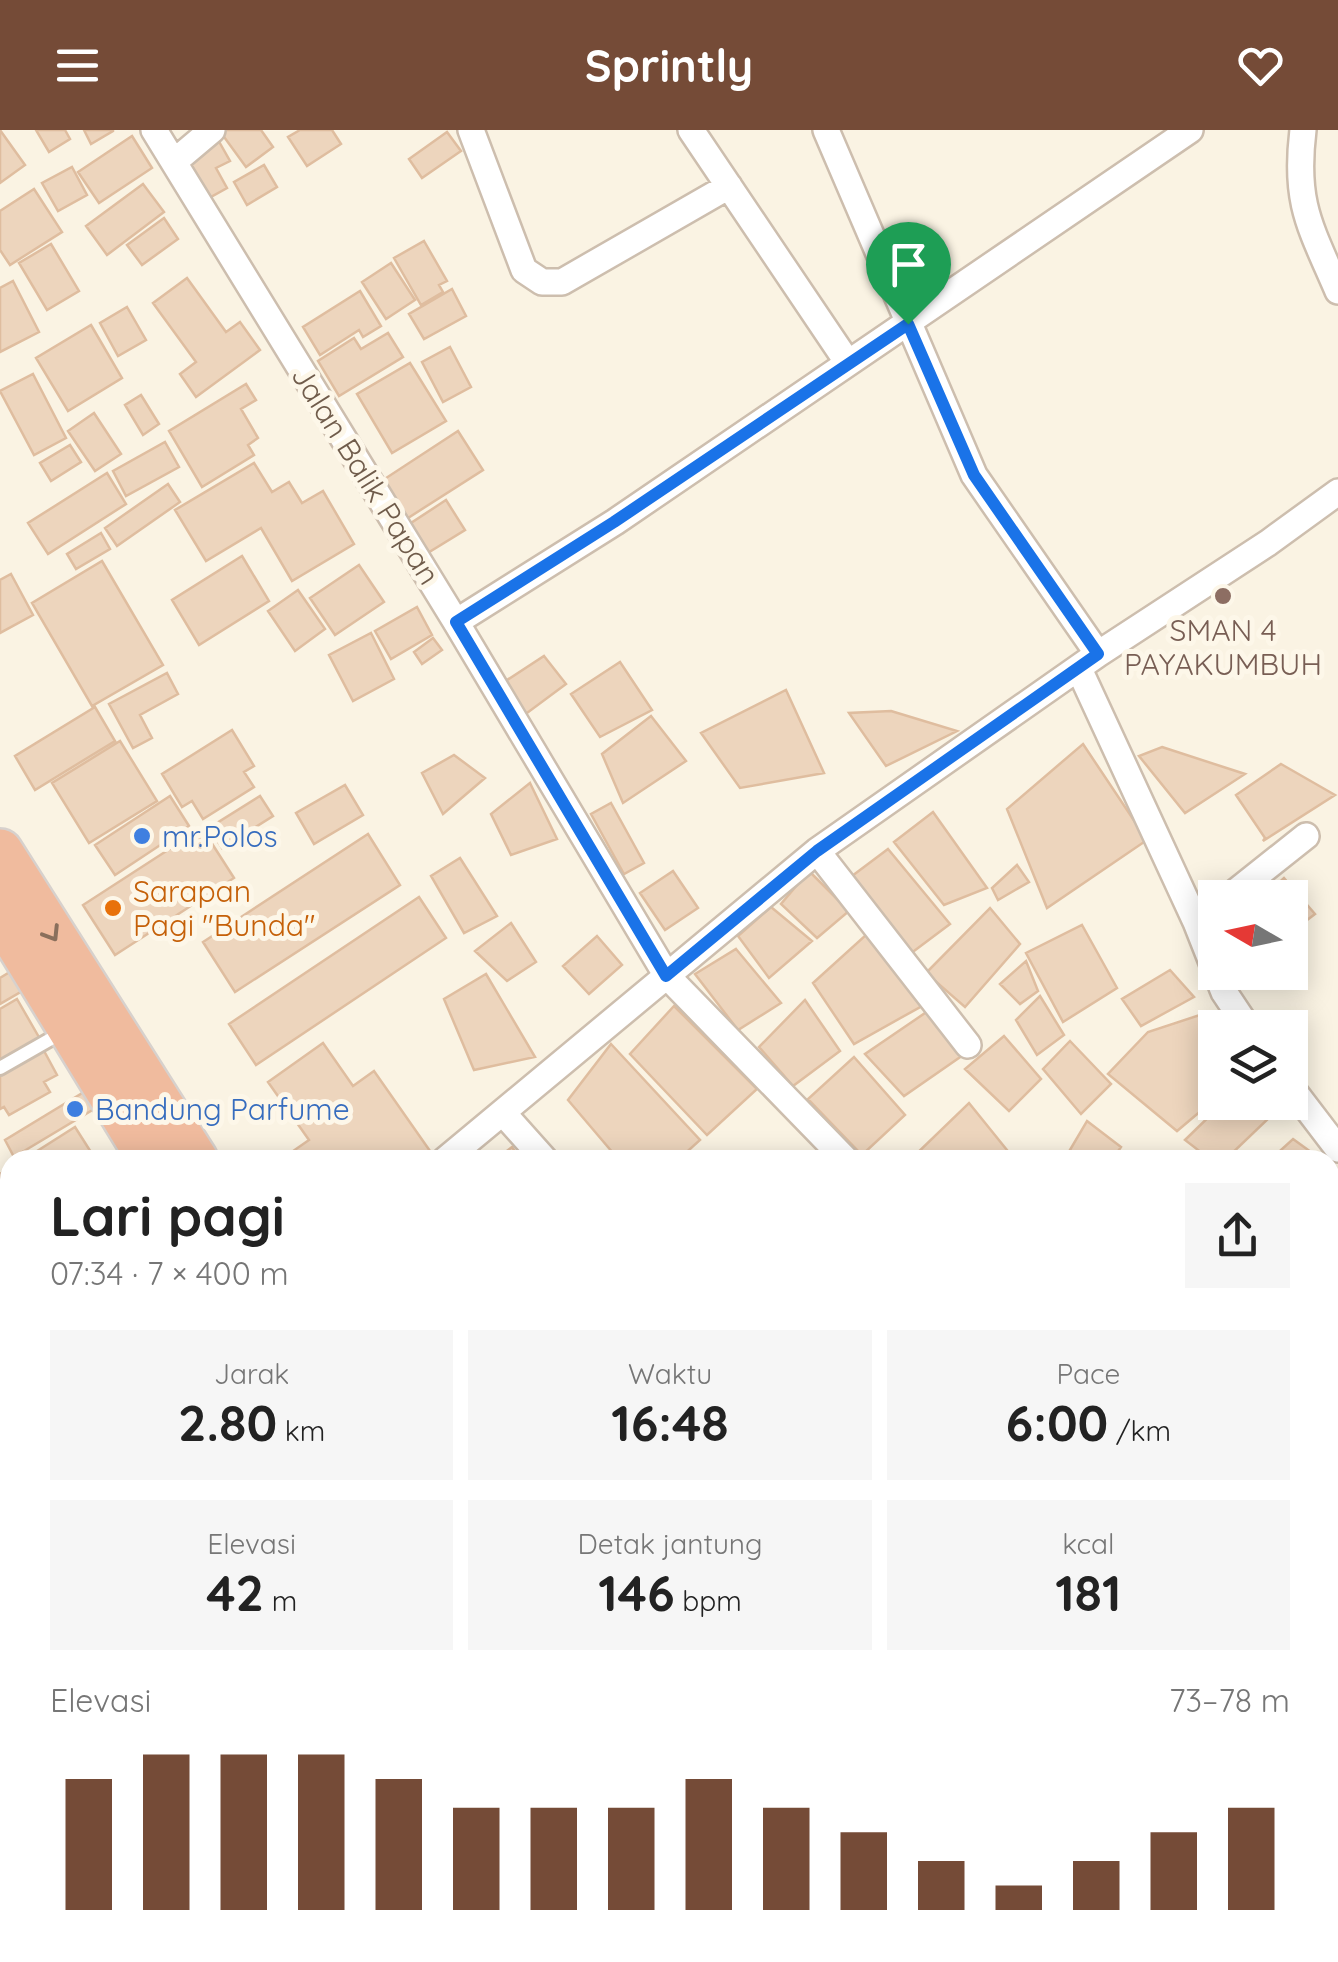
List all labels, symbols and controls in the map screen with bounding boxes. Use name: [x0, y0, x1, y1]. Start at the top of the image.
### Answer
text: Sprintly: [585, 37, 753, 93]
icon: menu: [50, 38, 105, 93]
icon: heart: [1233, 38, 1288, 93]
pin: [866, 222, 951, 325]
icon: arrive: [881, 237, 936, 292]
street label: Jalan Balik Papan: [283, 359, 449, 591]
marker: SMAN 4 PAYAKUMBUH: [1212, 585, 1234, 607]
place label: SMAN 4 PAYAKUMBUH: [1124, 611, 1322, 683]
place label: mr.Polos: [162, 817, 278, 855]
marker: mr.Polos: [131, 825, 153, 847]
place label: Sarapan Pagi "Bunda": [133, 872, 316, 944]
north arrow: [1198, 880, 1308, 990]
map controls: [1198, 880, 1308, 1120]
marker: Sarapan Pagi "Bunda": [102, 897, 124, 919]
one-way arrow: [40, 923, 59, 941]
button: layers: [1198, 1010, 1308, 1120]
place label: Bandung Parfume: [95, 1090, 350, 1128]
marker: Bandung Parfume: [64, 1098, 86, 1120]
text: Lari pagi: [50, 1181, 285, 1250]
button: share: [1185, 1183, 1290, 1288]
text: 07:34 · 7 × 400 m: [50, 1253, 289, 1293]
text: Jarak: [214, 1356, 289, 1391]
text: Waktu: [628, 1356, 712, 1391]
text: Pace: [1056, 1356, 1120, 1391]
text: 2.80: [178, 1391, 277, 1454]
text: 16:48: [611, 1391, 729, 1454]
text: 6:00: [1006, 1391, 1108, 1454]
text: km: [277, 1413, 325, 1448]
text: /km: [1108, 1413, 1171, 1448]
text: Elevasi: [207, 1526, 296, 1561]
text: Detak jantung: [577, 1526, 763, 1561]
text: kcal: [1062, 1526, 1114, 1561]
text: 42: [206, 1561, 264, 1624]
text: 146: [598, 1561, 675, 1624]
text: 181: [1055, 1561, 1121, 1624]
text: m: [264, 1583, 297, 1618]
text: bpm: [675, 1583, 742, 1618]
text: Elevasi: [50, 1680, 151, 1720]
text: 73–78 m: [1169, 1680, 1290, 1720]

